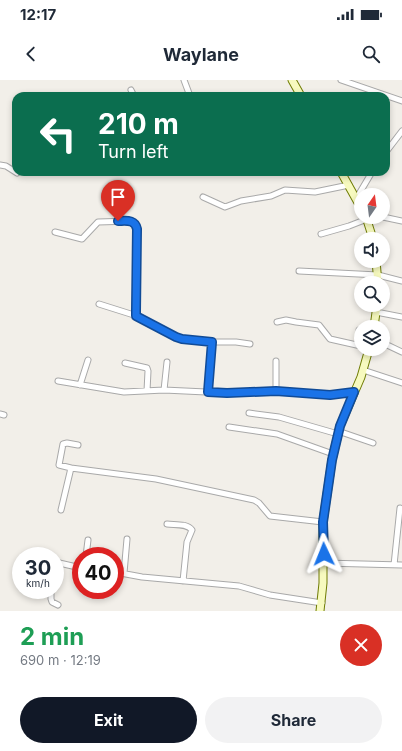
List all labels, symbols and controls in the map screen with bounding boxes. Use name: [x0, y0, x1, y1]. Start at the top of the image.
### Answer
text: 12:17: [20, 5, 56, 24]
icon: back: [20, 43, 42, 65]
icon: search: [360, 43, 382, 65]
text: Waylane: [163, 44, 239, 65]
text: 210 m: [98, 107, 179, 141]
icon: left: [32, 108, 84, 160]
text: Turn left: [98, 141, 168, 162]
pin: [101, 180, 135, 221]
icon: arrive: [107, 186, 129, 208]
north arrow: [354, 188, 390, 224]
map controls: [354, 188, 390, 356]
button: sound: [354, 232, 390, 268]
button: search: [354, 276, 390, 312]
button: layers: [354, 320, 390, 356]
position arrow: [303, 533, 345, 575]
speed limit sign: 40: [72, 547, 124, 599]
text: 30: [25, 556, 51, 580]
text: km/h: [26, 577, 50, 589]
text: 2 min: [20, 622, 84, 651]
button: close: [340, 624, 382, 666]
text: 690 m · 12:19: [20, 652, 101, 668]
button: Exit: [20, 697, 197, 743]
button: Share: [205, 697, 382, 743]

